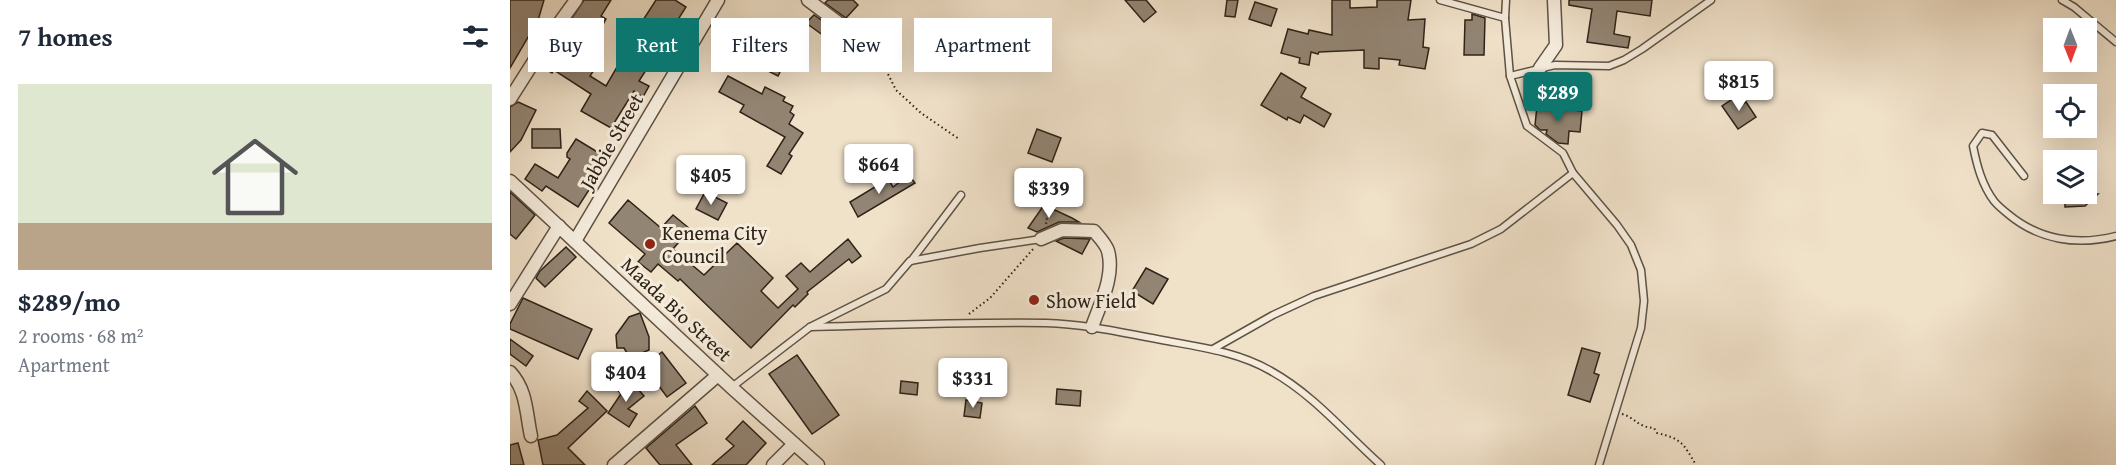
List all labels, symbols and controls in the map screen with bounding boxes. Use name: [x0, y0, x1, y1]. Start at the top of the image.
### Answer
text: 7 homes: [18, 17, 113, 56]
chip: Buy: [528, 18, 604, 72]
chip: Rent: [616, 18, 699, 72]
chip: Filters: [711, 18, 809, 72]
chip: New: [821, 18, 902, 72]
chip: Apartment: [914, 18, 1052, 72]
north arrow: [2043, 18, 2097, 72]
map controls: [2043, 18, 2097, 204]
icon: filters: [459, 20, 492, 53]
pin: $815: [1703, 61, 1775, 112]
text: $815: [1718, 66, 1760, 95]
pin: $289: [1522, 72, 1594, 123]
text: $289: [1537, 77, 1579, 106]
button: locate: [2043, 84, 2097, 138]
street label: Jabbie Street: [570, 88, 650, 197]
icon: home: [201, 123, 309, 231]
pin: $664: [843, 144, 915, 195]
text: $664: [858, 149, 900, 178]
button: layers: [2043, 150, 2097, 204]
pin: $405: [675, 155, 747, 206]
text: $405: [690, 160, 732, 189]
pin: $339: [1013, 168, 1085, 219]
text: $339: [1028, 173, 1070, 202]
place label: Kenema City Council: [662, 218, 768, 270]
marker: Kenema City Council: [643, 237, 657, 251]
street label: Maada Bio Street: [615, 250, 739, 368]
text: $289/mo: [18, 282, 120, 321]
place label: Show Field: [1046, 286, 1137, 315]
marker: Show Field: [1027, 293, 1041, 307]
text: 2 rooms · 68 m²: [18, 321, 144, 350]
text: Apartment: [18, 350, 110, 379]
pin: $404: [590, 352, 662, 403]
text: $404: [605, 357, 647, 386]
pin: $331: [937, 358, 1009, 409]
text: $331: [952, 363, 994, 392]

